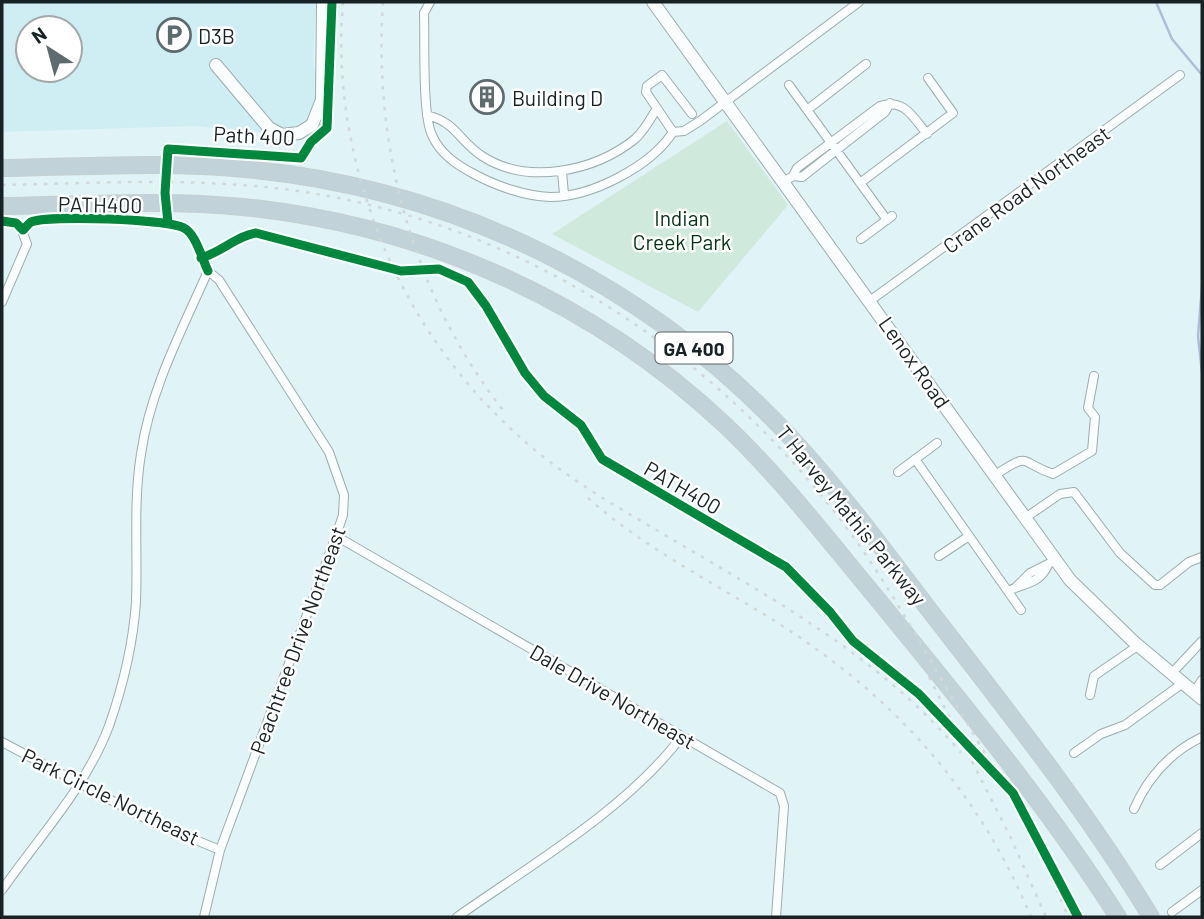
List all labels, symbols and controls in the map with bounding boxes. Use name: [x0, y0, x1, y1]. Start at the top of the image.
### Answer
north arrow: [14, 14, 84, 84]
parking icon: D3B: [155, 16, 193, 54]
text: N: [27, 22, 51, 48]
place label: D3B: [198, 23, 235, 48]
building icon: Building D: [468, 78, 506, 116]
place label: Building D: [512, 85, 603, 110]
street label: Path 400: [213, 120, 295, 150]
street label: Crane Road Northeast: [938, 120, 1114, 258]
street label: PATH400: [58, 191, 142, 217]
park label: Indian Creek Park: [633, 205, 731, 254]
street label: Lenox Road: [874, 311, 956, 413]
road number: GA 400: [656, 332, 732, 364]
street label: T Harvey Mathis Parkway: [772, 420, 932, 610]
street label: PATH400: [640, 455, 726, 519]
street label: Peachtree Drive Northeast: [244, 523, 350, 757]
street label: Dale Drive Northeast: [526, 638, 700, 754]
street label: Park Circle Northeast: [18, 742, 204, 850]

